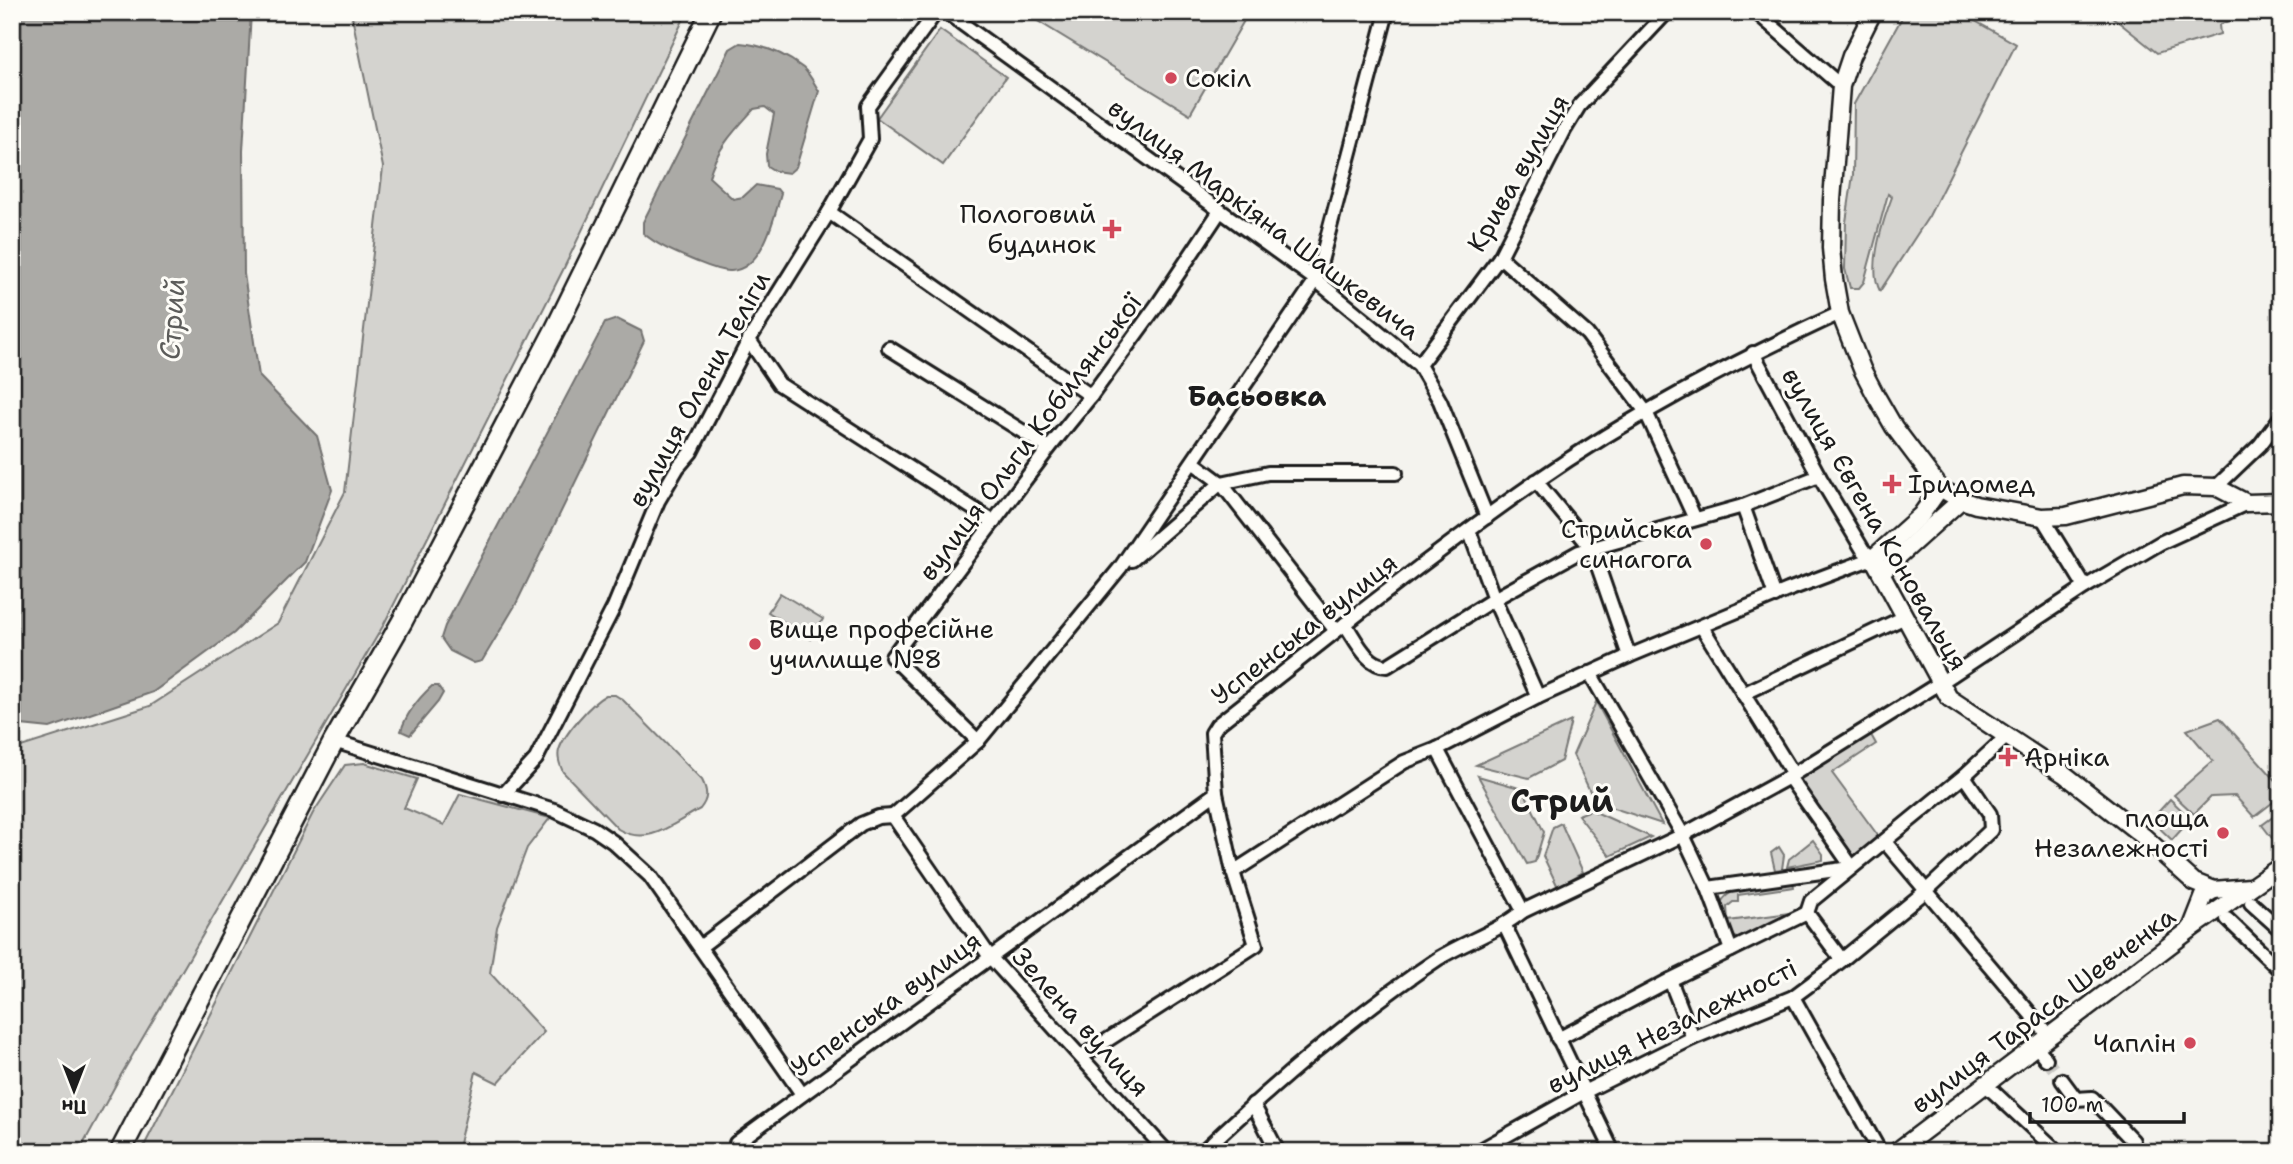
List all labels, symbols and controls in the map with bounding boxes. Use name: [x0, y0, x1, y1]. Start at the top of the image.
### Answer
place label: Сокіл: [1185, 60, 1252, 95]
marker: Сокіл: [1163, 70, 1179, 86]
street label: Крива вулиця: [1458, 88, 1577, 258]
street label: вулиця Маркіяна Шашкевича: [1101, 90, 1427, 348]
place label: Пологовий будинок: [960, 196, 1096, 261]
marker: Пологовий будинок: [1102, 219, 1122, 239]
street label: вулиця Олени Теліги: [619, 265, 778, 513]
water label: Стрий: [150, 277, 194, 361]
street label: вулиця Ольги Кобилянської: [910, 285, 1150, 588]
street label: вулиця Євгена Коновальця: [1774, 361, 1977, 677]
district label: Басьовка: [1188, 377, 1326, 415]
place label: Іридомед: [1908, 466, 2036, 501]
marker: Іридомед: [1882, 474, 1902, 494]
place label: Стрийська синагога: [1561, 511, 1692, 576]
marker: Стрийська синагога: [1698, 536, 1714, 552]
street label: Успенська вулиця: [1203, 545, 1404, 712]
place label: Вище професійне училище №8: [769, 611, 994, 676]
marker: Вище професійне училище №8: [747, 636, 763, 652]
place label: Арніка: [2024, 739, 2109, 774]
marker: Арніка: [1998, 747, 2018, 767]
district label: Стрий: [1510, 778, 1614, 823]
place label: площа Незалежності: [2034, 800, 2209, 865]
marker: площа Незалежності: [2215, 825, 2231, 841]
street label: вулиця Тараса Шевченка: [1903, 898, 2182, 1121]
street label: Успенська вулиця: [783, 923, 988, 1085]
street label: Зелена вулиця: [1005, 939, 1158, 1104]
street label: вулиця Незалежності: [1541, 950, 1803, 1101]
place label: Чаплін: [2093, 1025, 2176, 1060]
marker: Чаплін: [2182, 1035, 2198, 1051]
north arrow: [38, 1056, 108, 1126]
scale bar: [2030, 1080, 2184, 1124]
text: 100 m: [2041, 1091, 2104, 1119]
text: Пн: [61, 1094, 87, 1119]

